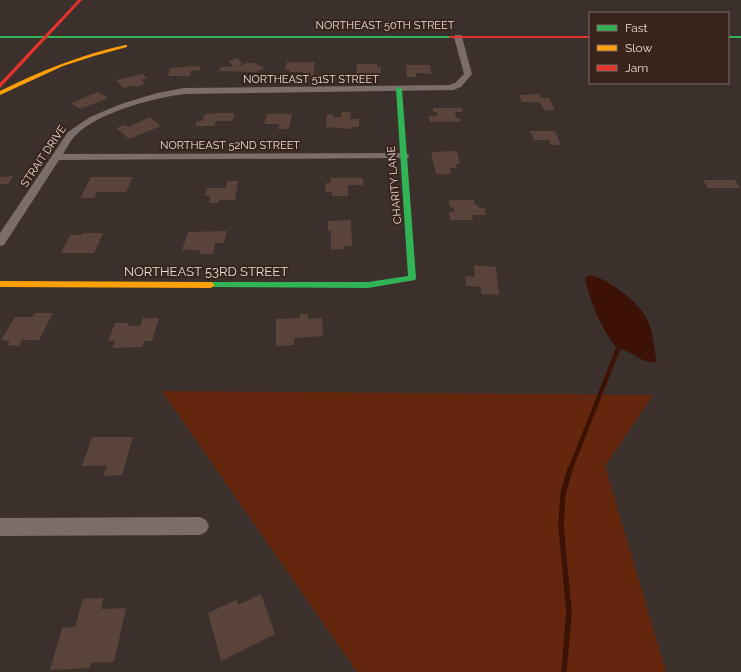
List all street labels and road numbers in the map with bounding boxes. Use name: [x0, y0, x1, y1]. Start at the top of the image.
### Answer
street label: NORTHEAST 50TH STREET: [316, 19, 455, 32]
street label: NORTHEAST 51ST STREET: [243, 73, 379, 86]
street label: STRAIT DRIVE: [18, 123, 69, 190]
street label: NORTHEAST 52ND STREET: [160, 139, 300, 152]
street label: CHARITY LANE: [385, 145, 404, 225]
street label: NORTHEAST 53RD STREET: [124, 264, 288, 279]

